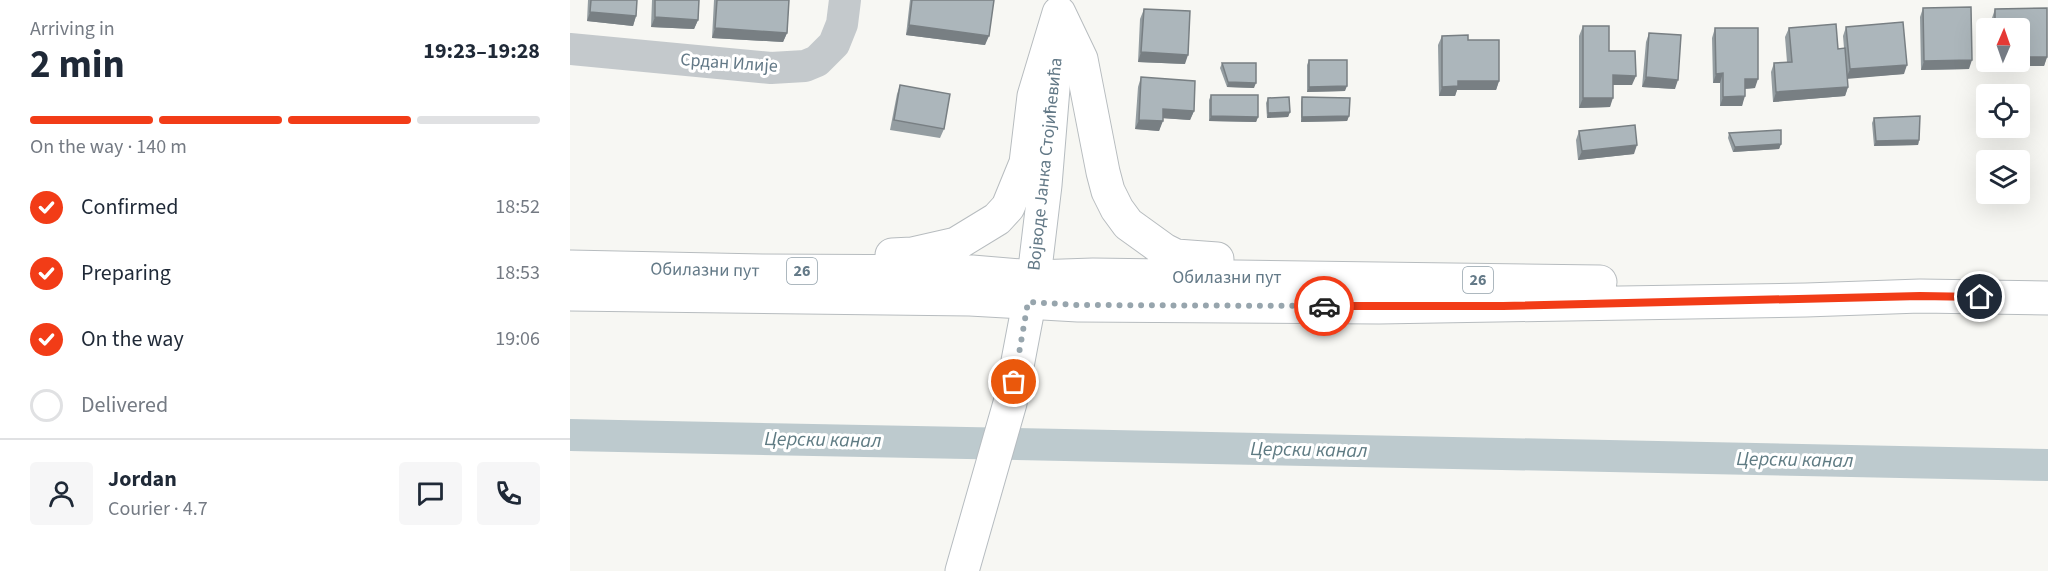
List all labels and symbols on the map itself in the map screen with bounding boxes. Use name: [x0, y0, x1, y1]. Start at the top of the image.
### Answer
north arrow: [1976, 18, 2030, 72]
street label: Срдан Илије: [679, 47, 779, 79]
street label: Војводе Јанка Стојићевића: [1021, 56, 1069, 272]
street label: Обилазни пут: [650, 257, 760, 283]
road number: 26: [787, 258, 817, 284]
street label: Обилазни пут: [1172, 265, 1282, 290]
road number: 26: [1463, 267, 1493, 293]
pin: [1954, 271, 2005, 322]
courier: [1294, 276, 1354, 336]
pin: [988, 356, 1039, 407]
water label: Церски канал: [764, 425, 882, 455]
water label: Церски канал: [1250, 435, 1368, 465]
water label: Церски канал: [1736, 445, 1854, 475]

